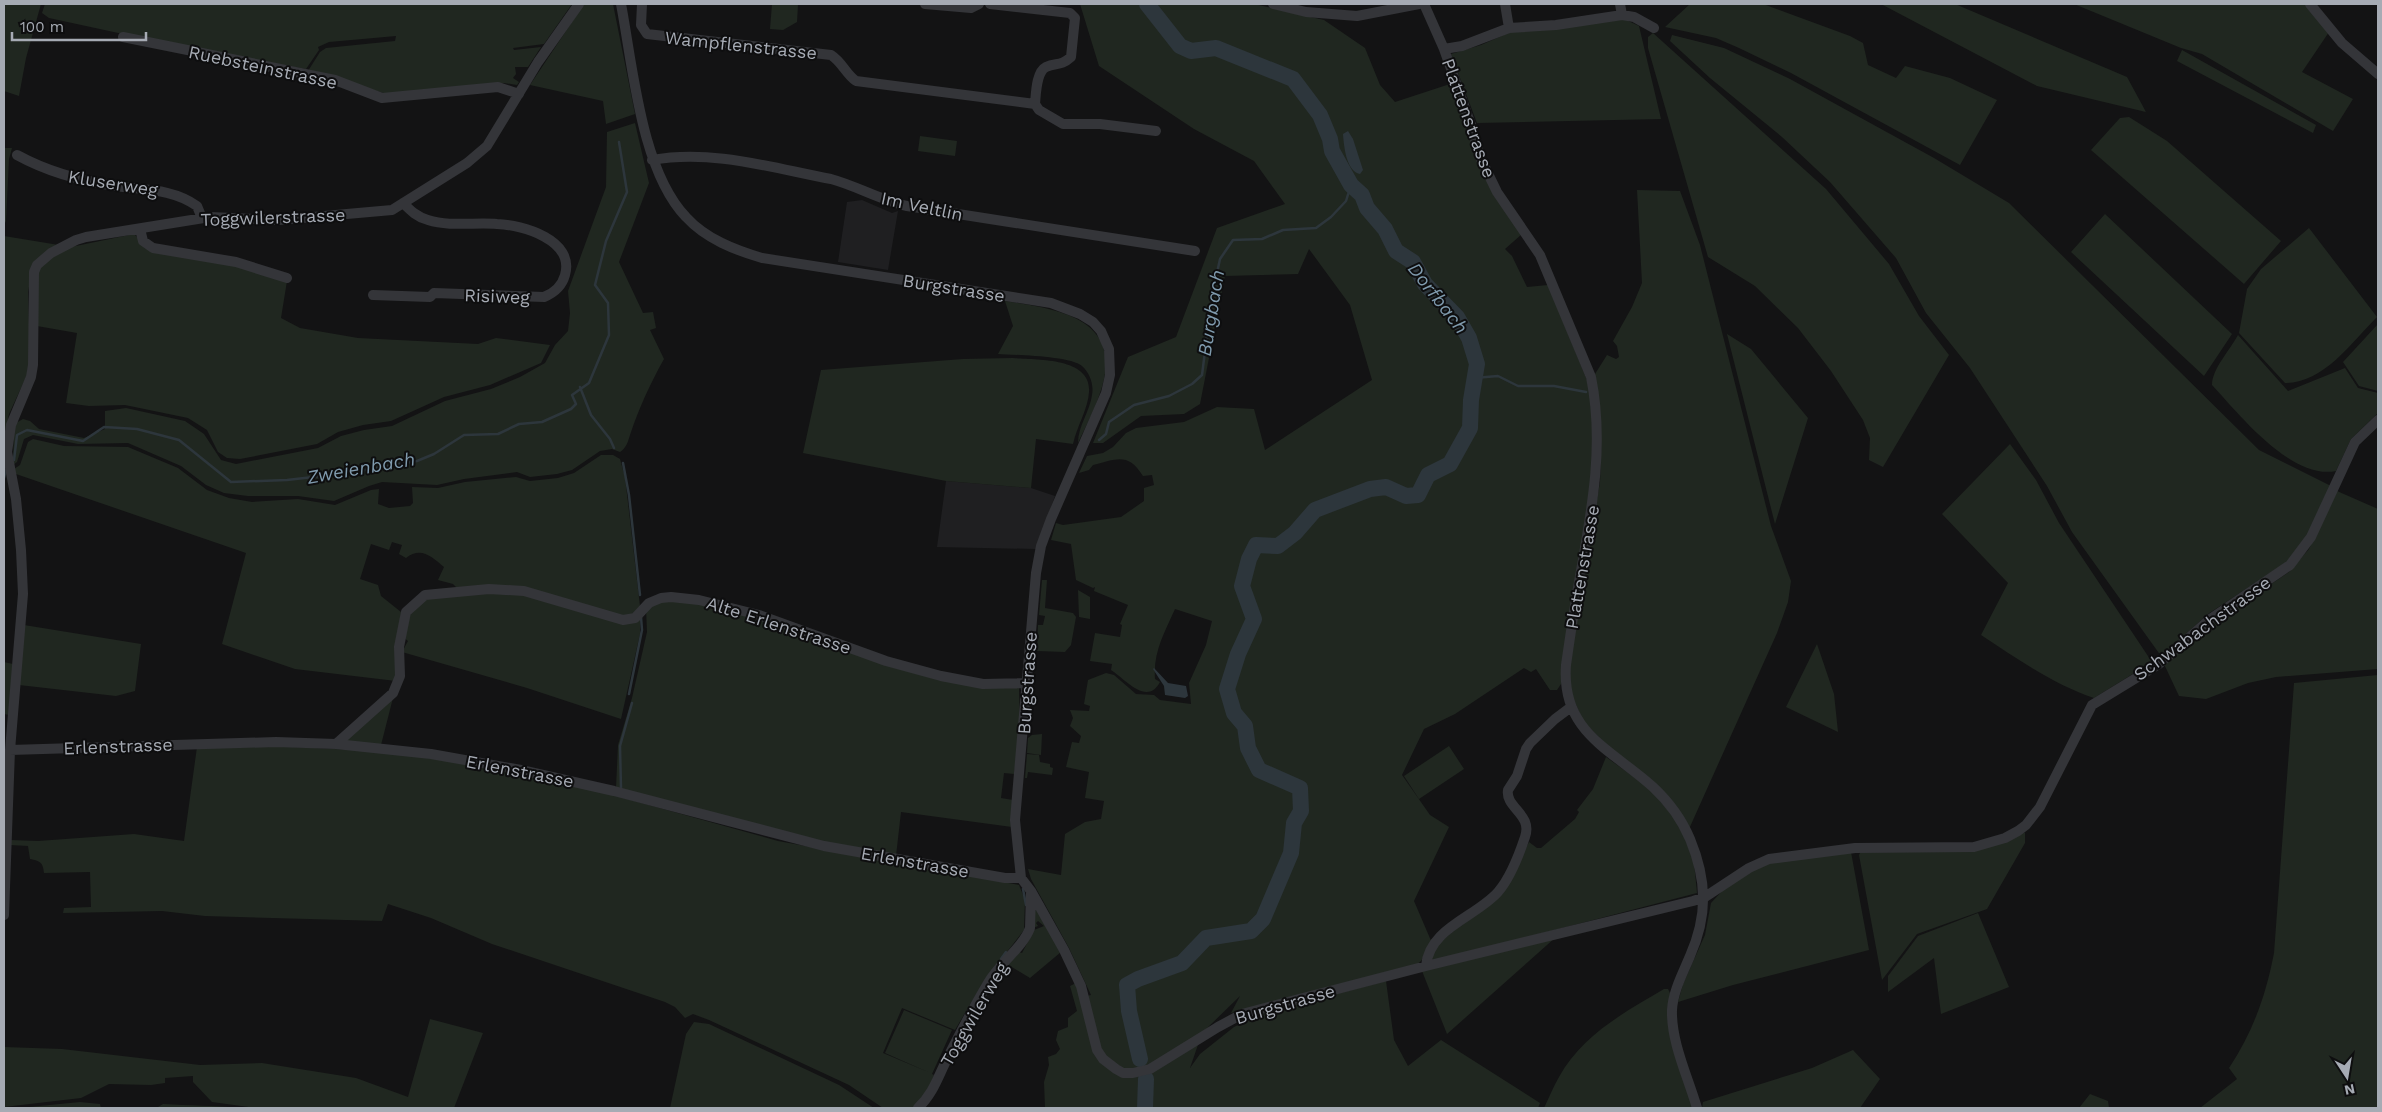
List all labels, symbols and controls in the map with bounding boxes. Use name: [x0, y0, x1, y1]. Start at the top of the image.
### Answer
scale bar: [12, 10, 146, 42]
text: 100 m: [20, 18, 64, 36]
street label: Wampflenstrasse: [664, 27, 818, 63]
street label: Ruebsteinstrasse: [187, 41, 339, 93]
street label: Plattenstrasse: [1438, 55, 1500, 181]
street label: Kluserweg: [67, 166, 160, 201]
street label: Im Veltlin: [879, 187, 965, 225]
street label: Toggwilerstrasse: [200, 204, 346, 230]
water label: Dorfbach: [1403, 258, 1473, 338]
water label: Burgbach: [1193, 268, 1229, 358]
street label: Burgstrasse: [901, 270, 1007, 306]
street label: Risiweg: [464, 284, 531, 308]
water label: Zweienbach: [304, 447, 417, 489]
street label: Plattenstrasse: [1561, 503, 1603, 631]
street label: Schwabachstrasse: [2129, 571, 2275, 685]
street label: Alte Erlenstrasse: [704, 592, 854, 658]
street label: Burgstrasse: [1013, 631, 1041, 735]
street label: Erlenstrasse: [63, 734, 173, 758]
street label: Erlenstrasse: [464, 750, 576, 792]
street label: Erlenstrasse: [859, 842, 971, 882]
street label: Toggwilerweg: [936, 958, 1012, 1070]
street label: Burgstrasse: [1233, 980, 1337, 1028]
north arrow: [2322, 1052, 2372, 1102]
text: N: [2343, 1081, 2356, 1099]

